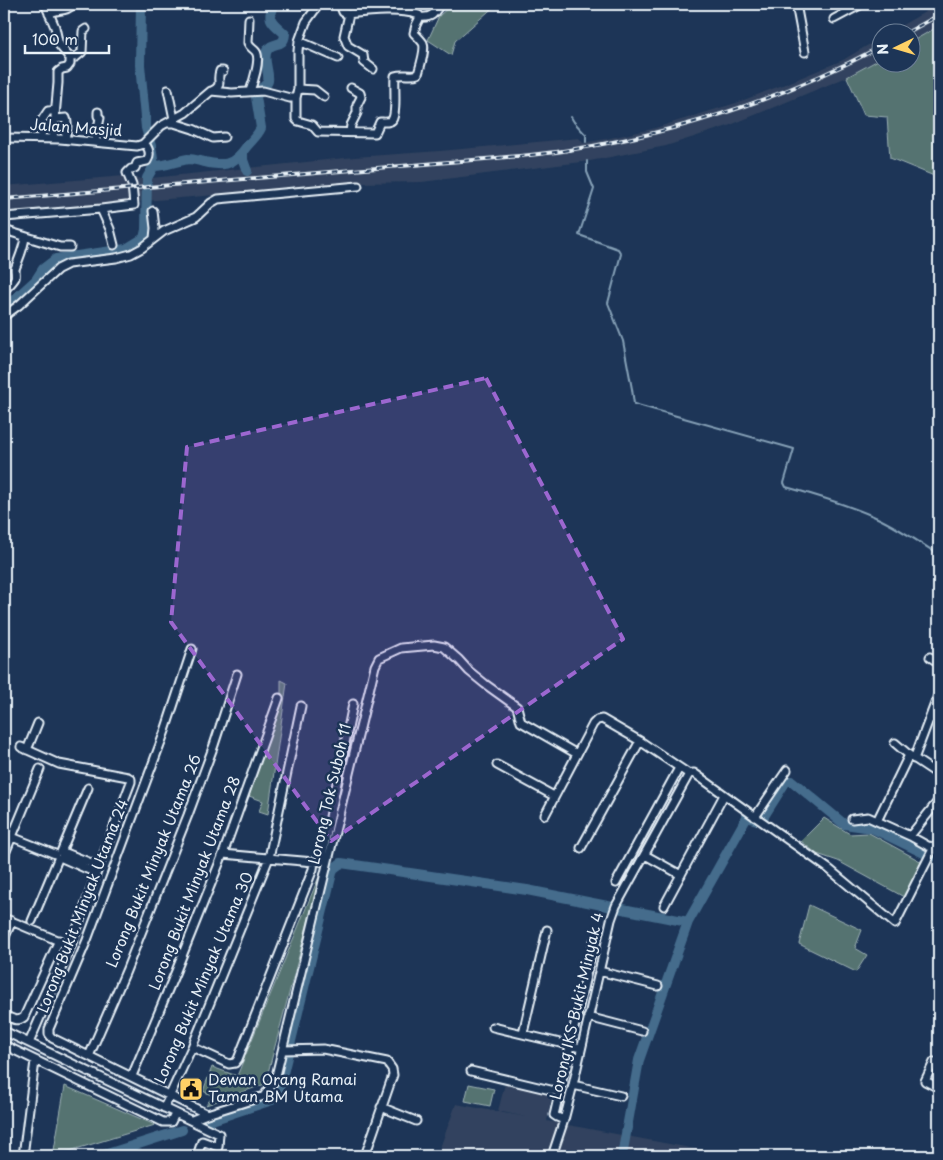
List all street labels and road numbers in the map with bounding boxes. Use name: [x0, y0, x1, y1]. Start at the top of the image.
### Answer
street label: Jalan Masjid: [29, 112, 123, 141]
street label: Lorong Tok Suboh 11: [301, 721, 356, 866]
street label: Lorong Bukit Minyak Utama 26: [99, 750, 206, 971]
street label: Lorong Bukit Minyak Utama 28: [142, 772, 245, 993]
street label: Lorong Bukit Minyak Utama 24: [30, 795, 133, 1016]
street label: Lorong Bukit Minyak Utama 30: [147, 868, 258, 1087]
street label: Lorong IKS Bukit Minyak 4: [543, 910, 608, 1102]

